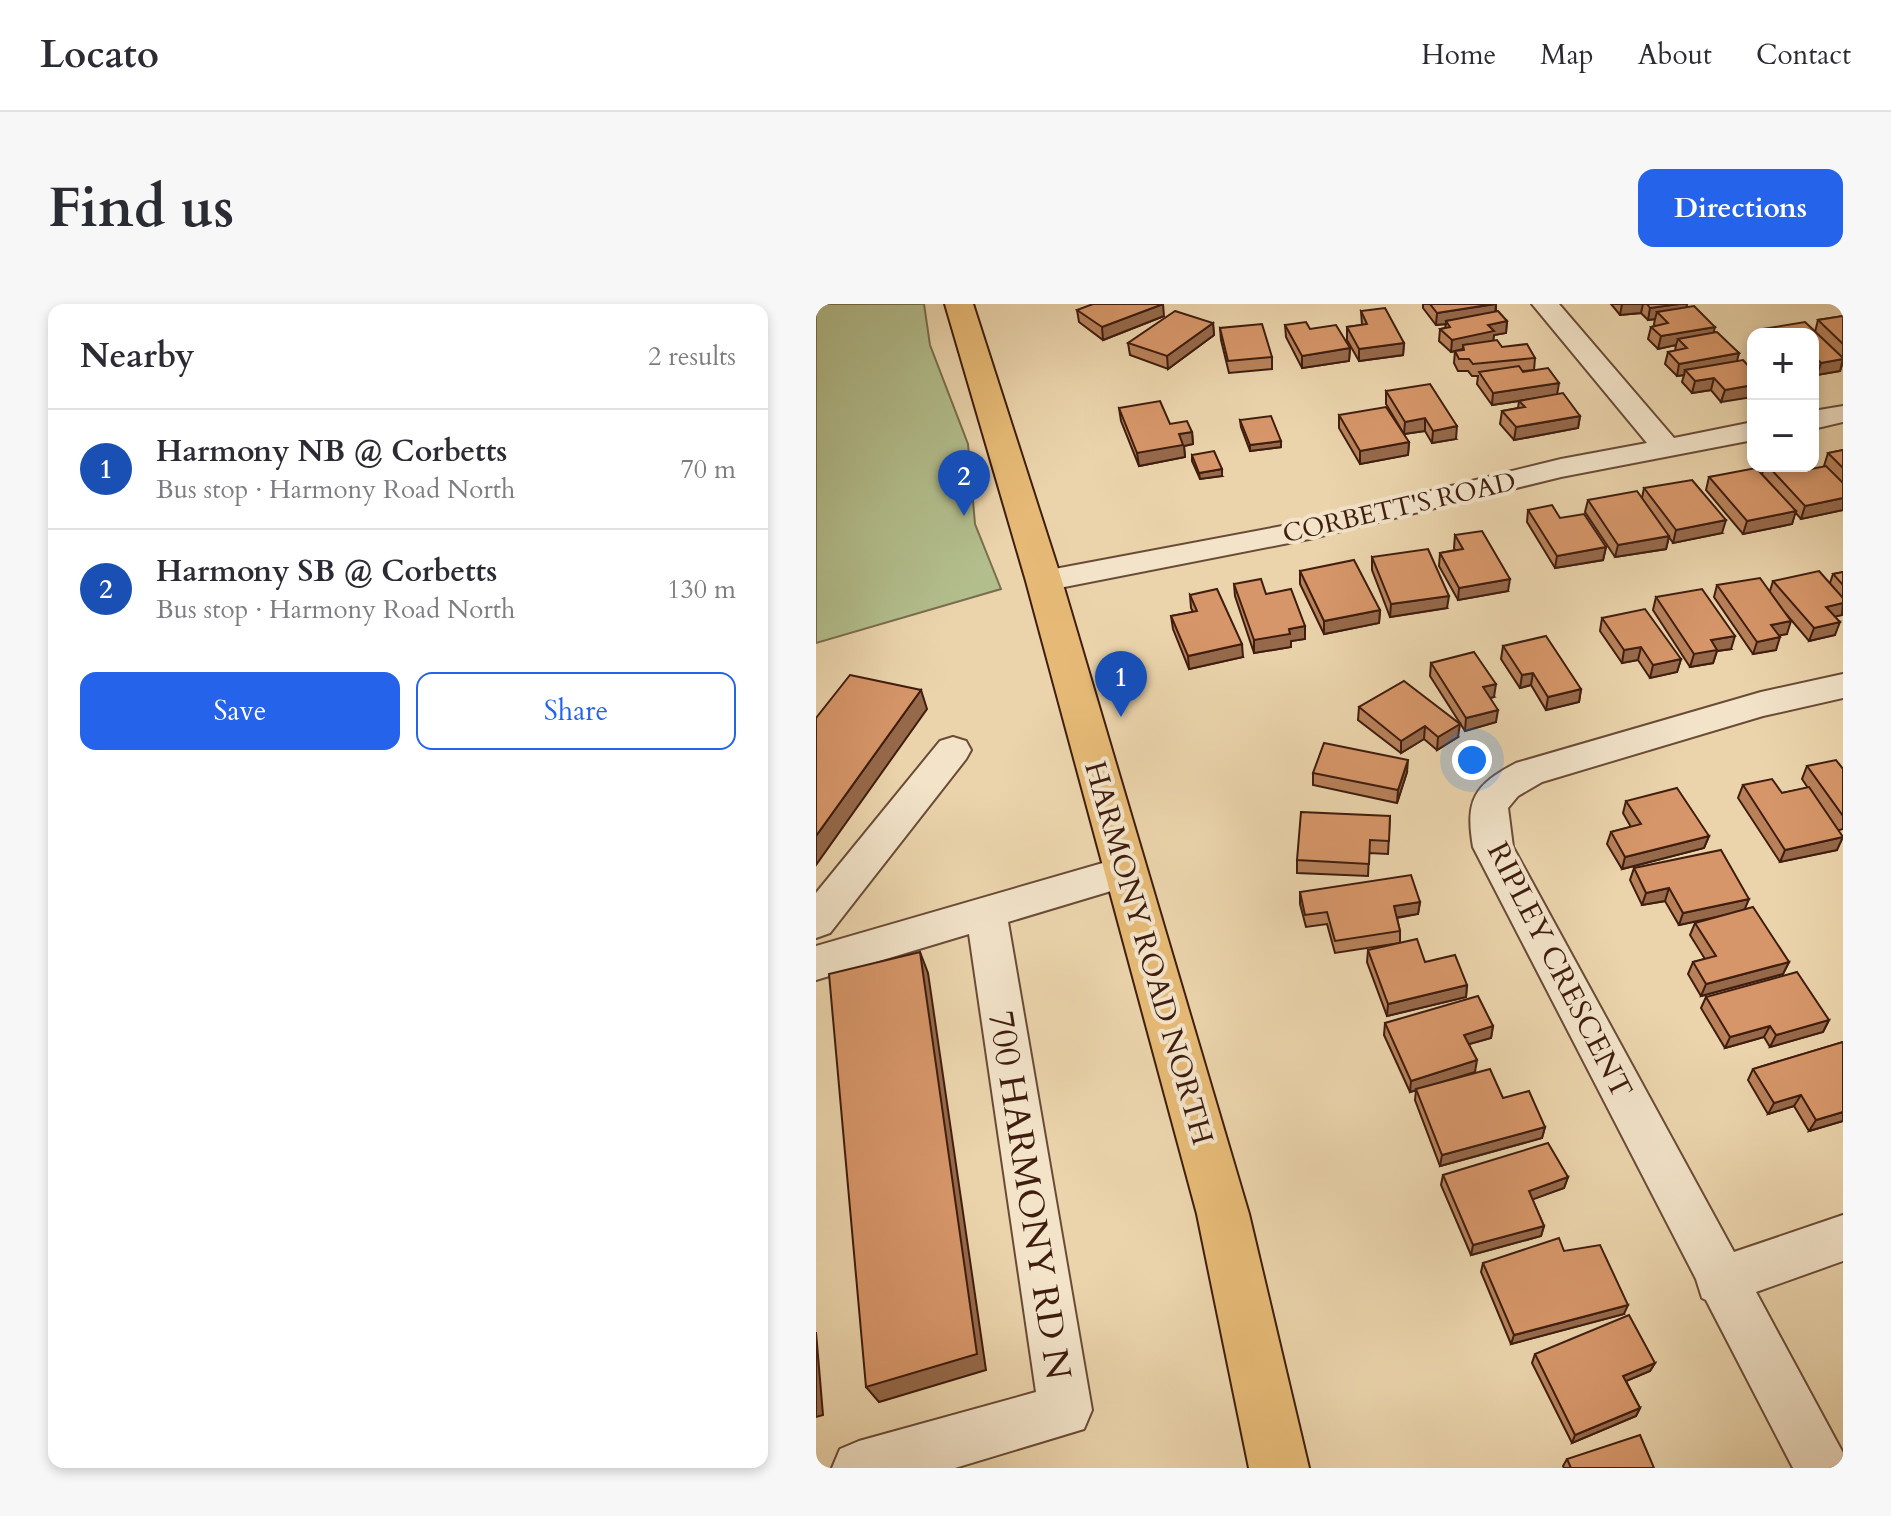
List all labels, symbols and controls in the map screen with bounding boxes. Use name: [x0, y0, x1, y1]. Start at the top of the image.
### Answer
text: Locato: [40, 29, 159, 81]
text: Home: [1421, 36, 1496, 74]
text: Map: [1540, 36, 1594, 74]
text: About: [1638, 36, 1712, 74]
text: Contact: [1756, 36, 1851, 74]
button: Directions: [1638, 169, 1843, 247]
text: Find us: [48, 171, 234, 246]
map controls: [1747, 328, 1819, 472]
button: +: [1747, 328, 1819, 400]
text: Nearby: [80, 333, 195, 379]
text: 2 results: [648, 339, 736, 374]
button: −: [1747, 400, 1819, 472]
text: Harmony NB @ Corbetts: [156, 431, 507, 472]
pin: 2: [938, 450, 990, 516]
text: 1: [99, 452, 113, 487]
text: 70 m: [680, 452, 736, 487]
street label: CORBETT'S ROAD: [1279, 464, 1519, 551]
text: Bus stop · Harmony Road North: [156, 472, 515, 507]
text: Harmony SB @ Corbetts: [156, 551, 497, 592]
text: 2: [99, 572, 113, 607]
text: 130 m: [667, 572, 736, 607]
text: Bus stop · Harmony Road North: [156, 592, 515, 627]
pin: 1: [1095, 651, 1147, 717]
button: Save: [80, 672, 400, 750]
button: Share: [416, 672, 736, 750]
your location: [1452, 740, 1492, 780]
street label: HARMONY ROAD NORTH: [1074, 757, 1223, 1150]
street label: RIPLEY CRESCENT: [1477, 835, 1642, 1105]
street label: 700 HARMONY RD N: [976, 1007, 1083, 1383]

